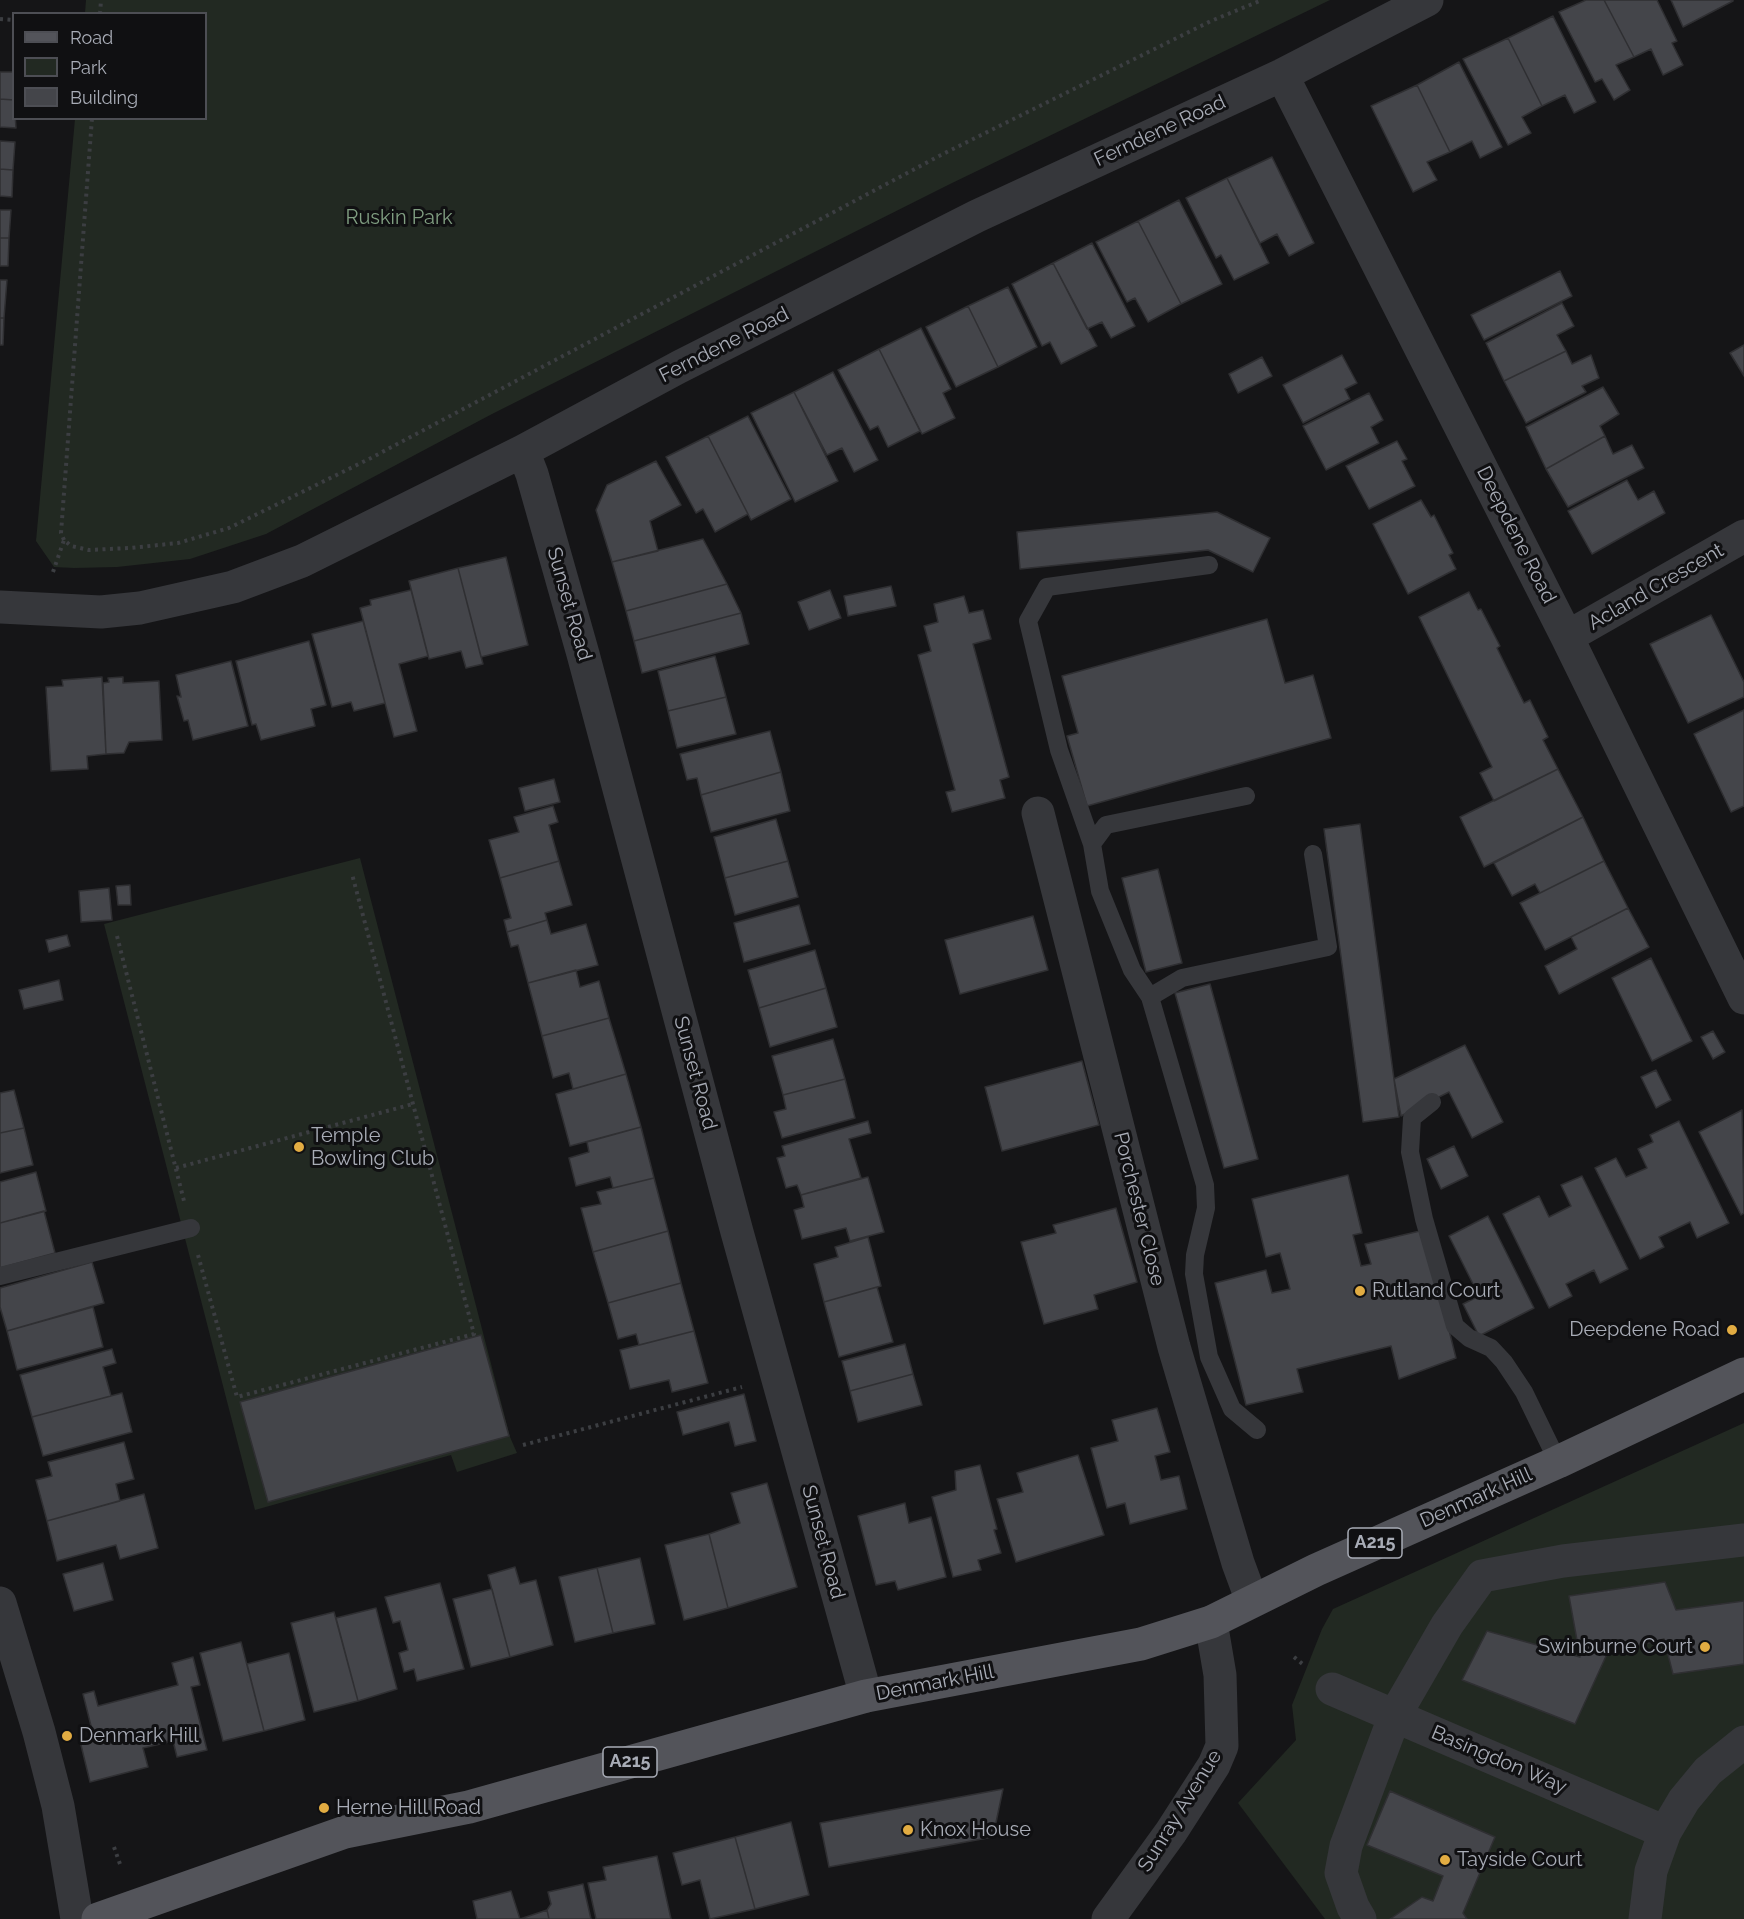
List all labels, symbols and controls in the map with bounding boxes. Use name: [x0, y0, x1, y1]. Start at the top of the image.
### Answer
legend: [12, 12, 207, 120]
text: Road: [70, 27, 113, 48]
text: Park: [70, 57, 107, 78]
text: Building: [70, 87, 138, 108]
street label: Ferndene Road: [1090, 90, 1230, 172]
park label: Ruskin Park: [345, 206, 453, 230]
street label: Ferndene Road: [655, 302, 793, 388]
street label: Deepdene Road: [1471, 462, 1561, 608]
street label: Acland Crescent: [1584, 539, 1728, 635]
street label: Sunset Road: [541, 545, 597, 663]
street label: Sunset Road: [668, 1014, 722, 1132]
place label: Temple Bowling Club: [311, 1124, 434, 1171]
street label: Porchester Close: [1108, 1130, 1170, 1288]
marker: Temple Bowling Club: [292, 1140, 306, 1154]
place label: Rutland Court: [1372, 1279, 1500, 1303]
marker: Rutland Court: [1353, 1284, 1367, 1298]
place label: Deepdene Road: [1569, 1318, 1720, 1342]
marker: Deepdene Road: [1725, 1323, 1739, 1337]
street label: Denmark Hill: [1416, 1463, 1536, 1533]
street label: Sunset Road: [796, 1483, 850, 1601]
road number: A215: [1348, 1528, 1402, 1558]
place label: Swinburne Court: [1538, 1635, 1693, 1659]
marker: Swinburne Court: [1698, 1640, 1712, 1654]
street label: Denmark Hill: [874, 1660, 996, 1706]
street label: Basingdon Way: [1428, 1721, 1570, 1799]
place label: Denmark Hill: [79, 1724, 199, 1748]
marker: Denmark Hill: [60, 1729, 74, 1743]
street label: Sunray Avenue: [1133, 1746, 1227, 1876]
road number: A215: [603, 1747, 657, 1777]
place label: Herne Hill Road: [336, 1796, 481, 1820]
marker: Herne Hill Road: [317, 1801, 331, 1815]
place label: Knox House: [920, 1818, 1031, 1842]
marker: Knox House: [901, 1823, 915, 1837]
place label: Tayside Court: [1457, 1848, 1583, 1872]
marker: Tayside Court: [1438, 1853, 1452, 1867]

